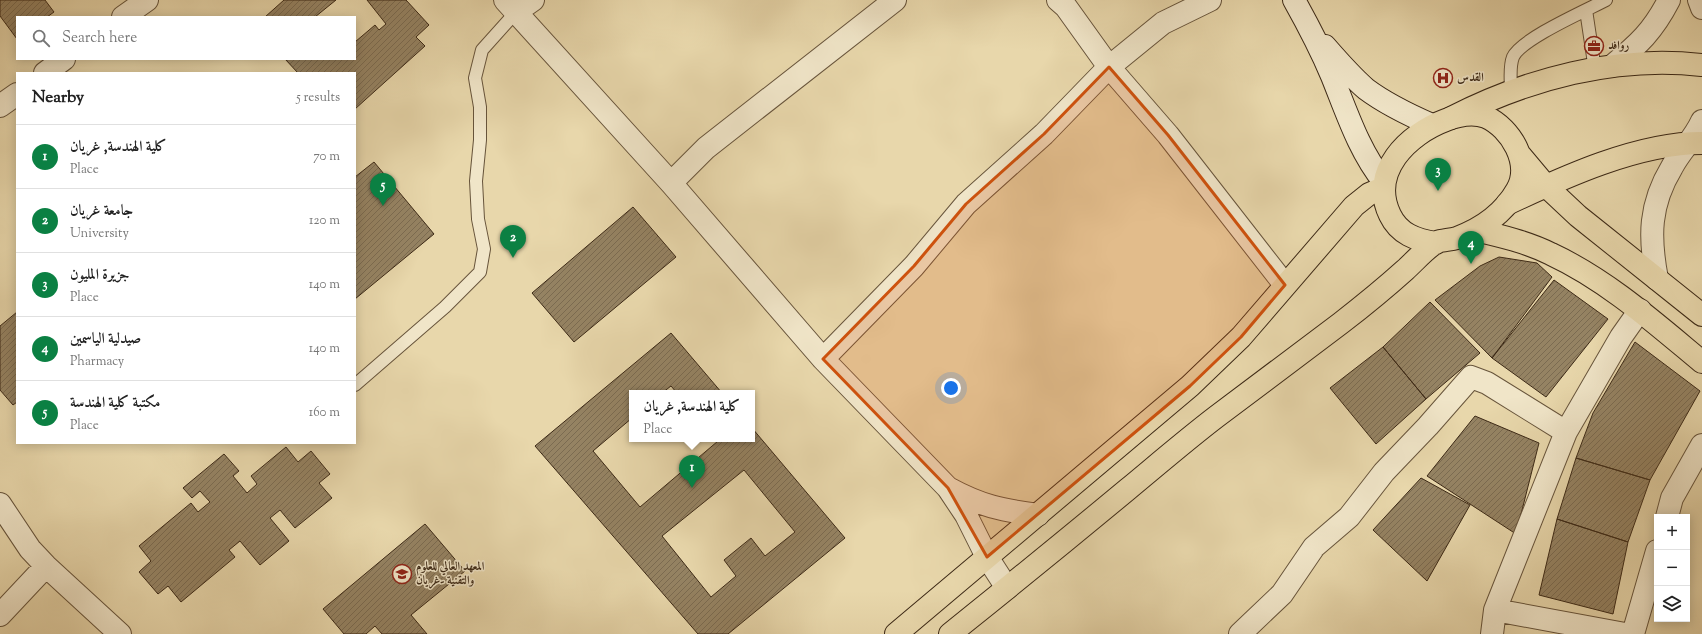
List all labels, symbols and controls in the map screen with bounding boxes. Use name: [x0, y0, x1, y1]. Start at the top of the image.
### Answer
search box: [16, 16, 356, 60]
icon: search: [30, 27, 52, 49]
text: Search here: [62, 28, 137, 49]
office icon: روافد: [1583, 35, 1605, 57]
place label: روافد: [1608, 37, 1630, 55]
hospital icon: القدس: [1432, 67, 1454, 89]
place label: القدس: [1457, 69, 1484, 87]
text: Nearby: [32, 86, 84, 110]
text: 5 results: [296, 89, 340, 107]
text: كلية الهندسة, غريان: [70, 137, 167, 158]
text: 1: [43, 148, 47, 166]
text: 70 m: [313, 148, 340, 166]
pin: 3: [1425, 158, 1451, 191]
text: Place: [70, 161, 99, 179]
pin: 5: [370, 173, 396, 206]
text: جامعة غريان: [70, 201, 133, 222]
text: 2: [42, 212, 48, 230]
text: 120 m: [309, 212, 340, 230]
text: University: [70, 225, 129, 243]
pin: 2: [500, 225, 526, 258]
pin: 4: [1458, 231, 1484, 264]
text: جزيرة المليون: [70, 265, 129, 286]
text: 3: [42, 276, 48, 294]
text: 140 m: [309, 276, 340, 294]
text: Place: [70, 289, 99, 307]
text: صيدلية الياسمين: [70, 329, 141, 350]
text: 4: [42, 340, 48, 358]
text: 140 m: [309, 340, 340, 358]
text: Pharmacy: [70, 353, 124, 371]
your location: [941, 378, 961, 398]
popup: [629, 390, 755, 442]
text: مكتبة كلية الهندسة: [70, 393, 160, 414]
text: كلية الهندسة, غريان: [644, 397, 740, 418]
text: 5: [43, 404, 47, 422]
text: 160 m: [309, 404, 340, 422]
text: Place: [70, 417, 99, 435]
text: Place: [644, 421, 672, 439]
pin: 1: [679, 455, 705, 488]
map controls: [1654, 514, 1690, 622]
button: +: [1654, 514, 1690, 550]
button: −: [1654, 550, 1690, 586]
place label: المعهد العالي للعلوم والتقنية -غريان: [416, 558, 485, 590]
school or university icon: المعهد العالي للعلوم والتقنية -غريان: [391, 563, 413, 585]
button: layers: [1654, 586, 1690, 622]

